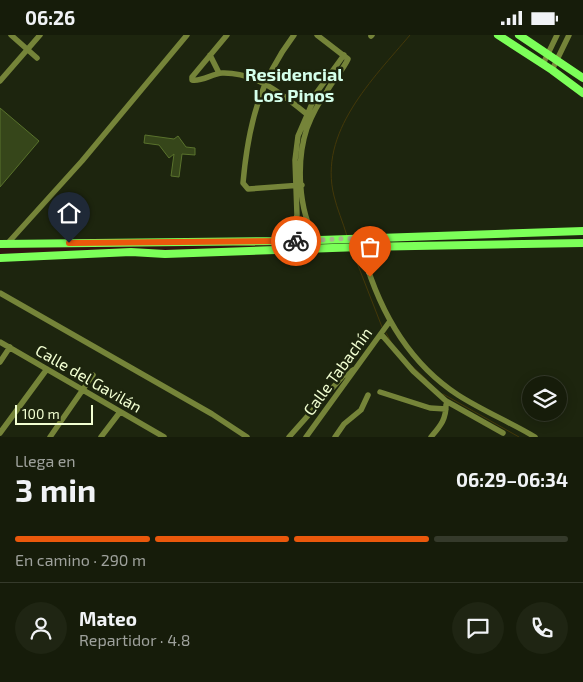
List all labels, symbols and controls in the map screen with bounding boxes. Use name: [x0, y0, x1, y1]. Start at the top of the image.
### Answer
text: 06:26: [25, 6, 75, 29]
district label: Residencial Los Pinos: [245, 63, 343, 106]
pin: [48, 192, 90, 243]
icon: home: [55, 199, 83, 227]
courier: [271, 216, 321, 266]
pin: [349, 226, 391, 277]
icon: bike: [282, 227, 310, 255]
icon: bag: [356, 233, 384, 261]
street label: Calle Tabachín: [299, 323, 375, 419]
street label: Calle del Gavilán: [33, 340, 145, 416]
map controls: [522, 376, 567, 421]
button: layers: [522, 376, 567, 421]
scale bar: [15, 402, 92, 425]
text: 100 m: [22, 405, 60, 422]
text: Llega en: [15, 451, 76, 470]
text: 06:29–06:34: [456, 468, 568, 491]
text: 3 min: [15, 470, 96, 508]
text: En camino · 290 m: [15, 550, 146, 569]
button: person: [15, 602, 67, 654]
button: chat: [452, 602, 504, 654]
button: phone: [516, 602, 568, 654]
text: Mateo: [79, 607, 137, 630]
text: Repartidor · 4.8: [79, 630, 190, 649]

